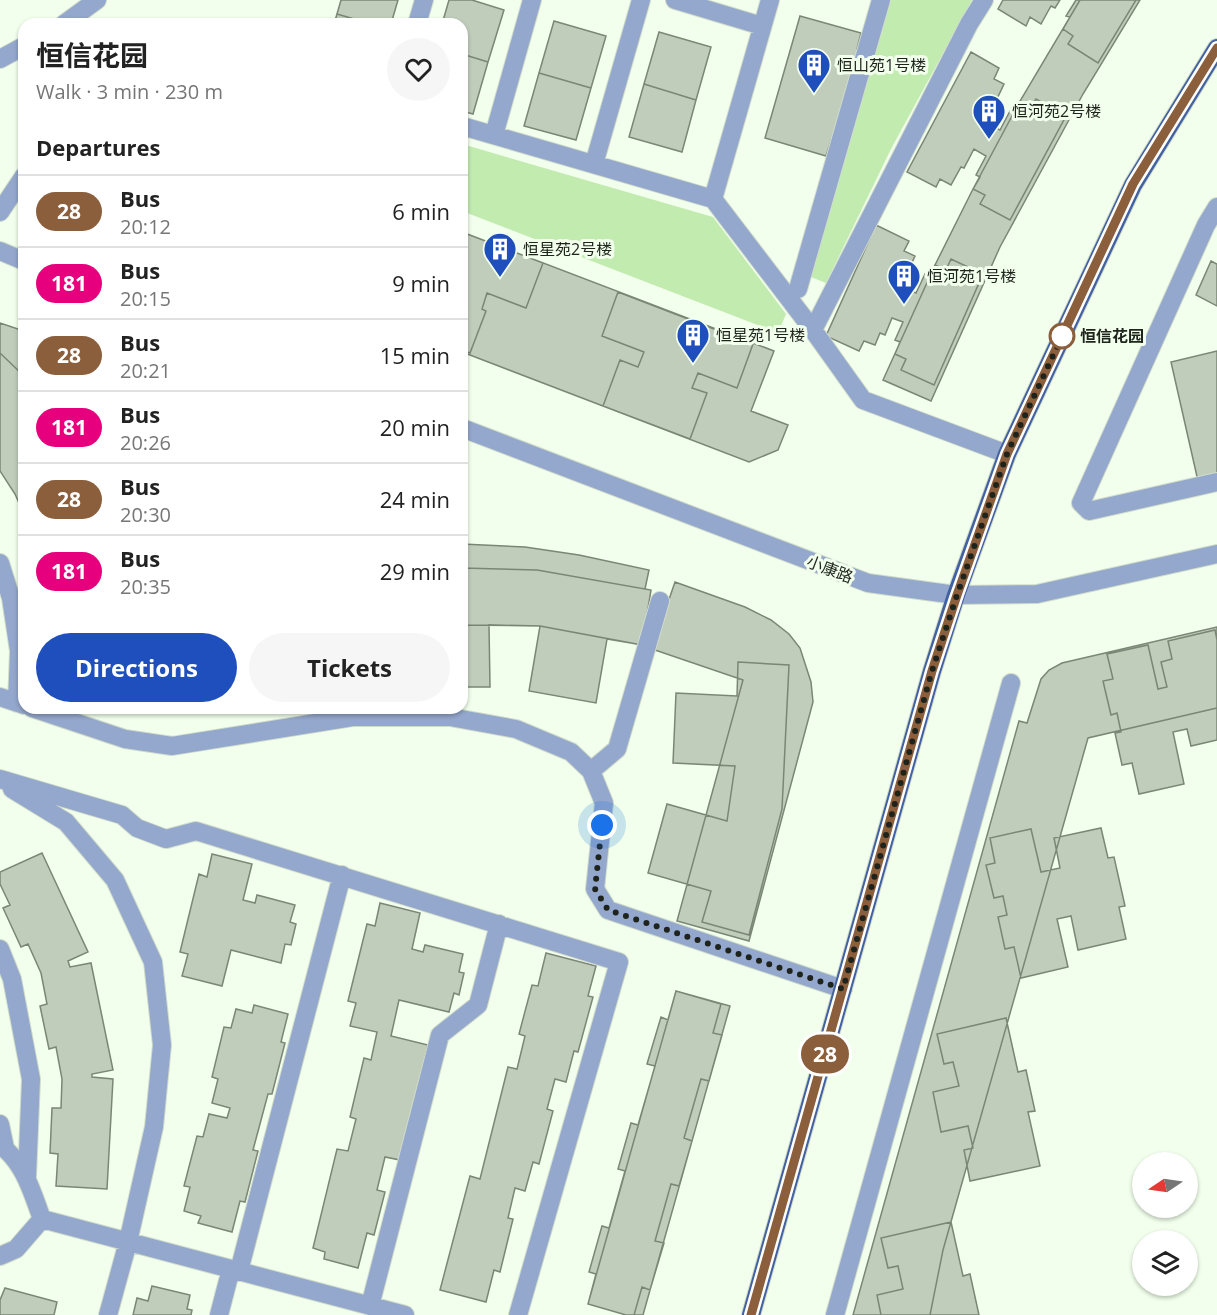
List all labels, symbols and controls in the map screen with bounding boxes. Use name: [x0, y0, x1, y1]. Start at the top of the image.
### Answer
text: 恒信花园: [36, 36, 148, 74]
button: heart: [387, 38, 450, 101]
building icon: 恒山苑1号楼: [796, 47, 832, 94]
place label: 恒山苑1号楼: [837, 54, 926, 76]
text: Walk · 3 min · 230 m: [36, 78, 223, 105]
building icon: 恒河苑2号楼: [971, 93, 1007, 140]
place label: 恒河苑2号楼: [1012, 100, 1101, 122]
text: Departures: [36, 132, 160, 162]
text: Bus: [120, 183, 160, 213]
text: 6 min: [392, 196, 450, 226]
text: 28: [57, 197, 81, 225]
text: 20:12: [120, 213, 171, 240]
building icon: 恒星苑2号楼: [482, 231, 518, 278]
place label: 恒星苑2号楼: [523, 238, 612, 260]
text: Bus: [120, 255, 160, 285]
building icon: 恒河苑1号楼: [886, 258, 922, 305]
place label: 恒河苑1号楼: [927, 265, 1016, 287]
text: 9 min: [392, 268, 450, 298]
text: 181: [51, 269, 87, 297]
text: 20:15: [120, 285, 171, 312]
building icon: 恒星苑1号楼: [675, 317, 711, 364]
marker: 恒信花园: [1049, 323, 1075, 349]
place label: 恒星苑1号楼: [716, 324, 805, 346]
place label: 恒信花园: [1080, 325, 1144, 347]
text: Bus: [120, 327, 160, 357]
text: 15 min: [380, 340, 450, 370]
text: 28: [57, 341, 81, 369]
text: 20:21: [120, 357, 171, 384]
text: Bus: [120, 399, 160, 429]
text: 20 min: [380, 412, 450, 442]
text: 181: [51, 413, 87, 441]
text: 20:26: [120, 429, 171, 456]
text: Bus: [120, 471, 160, 501]
text: 24 min: [380, 484, 450, 514]
text: 28: [57, 485, 81, 513]
text: 20:30: [120, 501, 171, 528]
text: Bus: [120, 543, 160, 573]
street label: 小康路: [804, 550, 856, 588]
text: 29 min: [380, 556, 450, 586]
text: 181: [51, 557, 87, 585]
text: 20:35: [120, 573, 171, 600]
button: Directions: [36, 633, 237, 702]
button: Tickets: [249, 633, 450, 702]
your location: [587, 810, 617, 840]
line badge: 28: [798, 1034, 852, 1074]
text: 28: [813, 1040, 837, 1068]
north arrow: [1132, 1152, 1198, 1218]
map controls: [1132, 1152, 1198, 1296]
button: layers: [1132, 1230, 1198, 1296]

